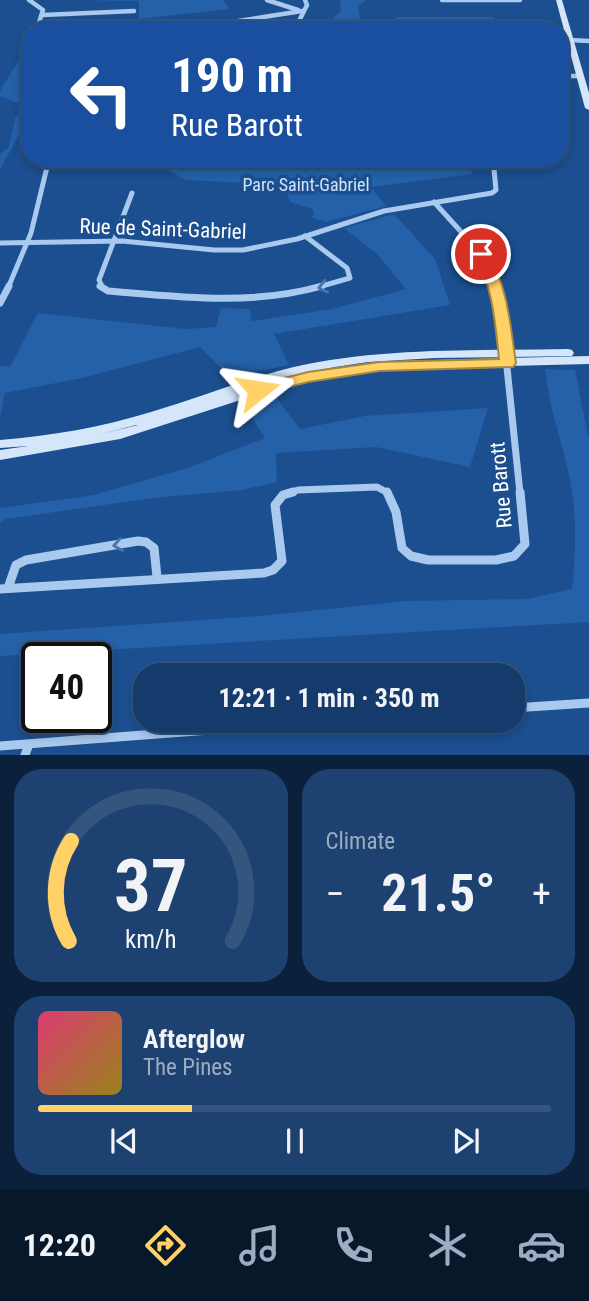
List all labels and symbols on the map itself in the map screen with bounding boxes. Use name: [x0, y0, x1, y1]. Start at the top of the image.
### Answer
park label: Parc Saint-Gabriel: [242, 174, 370, 195]
street label: Rue de Saint-Gabriel: [79, 214, 247, 244]
pin: [451, 224, 511, 284]
one-way arrow: [317, 278, 329, 293]
position arrow: [221, 353, 295, 427]
street label: Rue Barott: [485, 441, 517, 529]
one-way arrow: [112, 537, 123, 552]
speed limit sign: 40: [21, 642, 112, 733]

